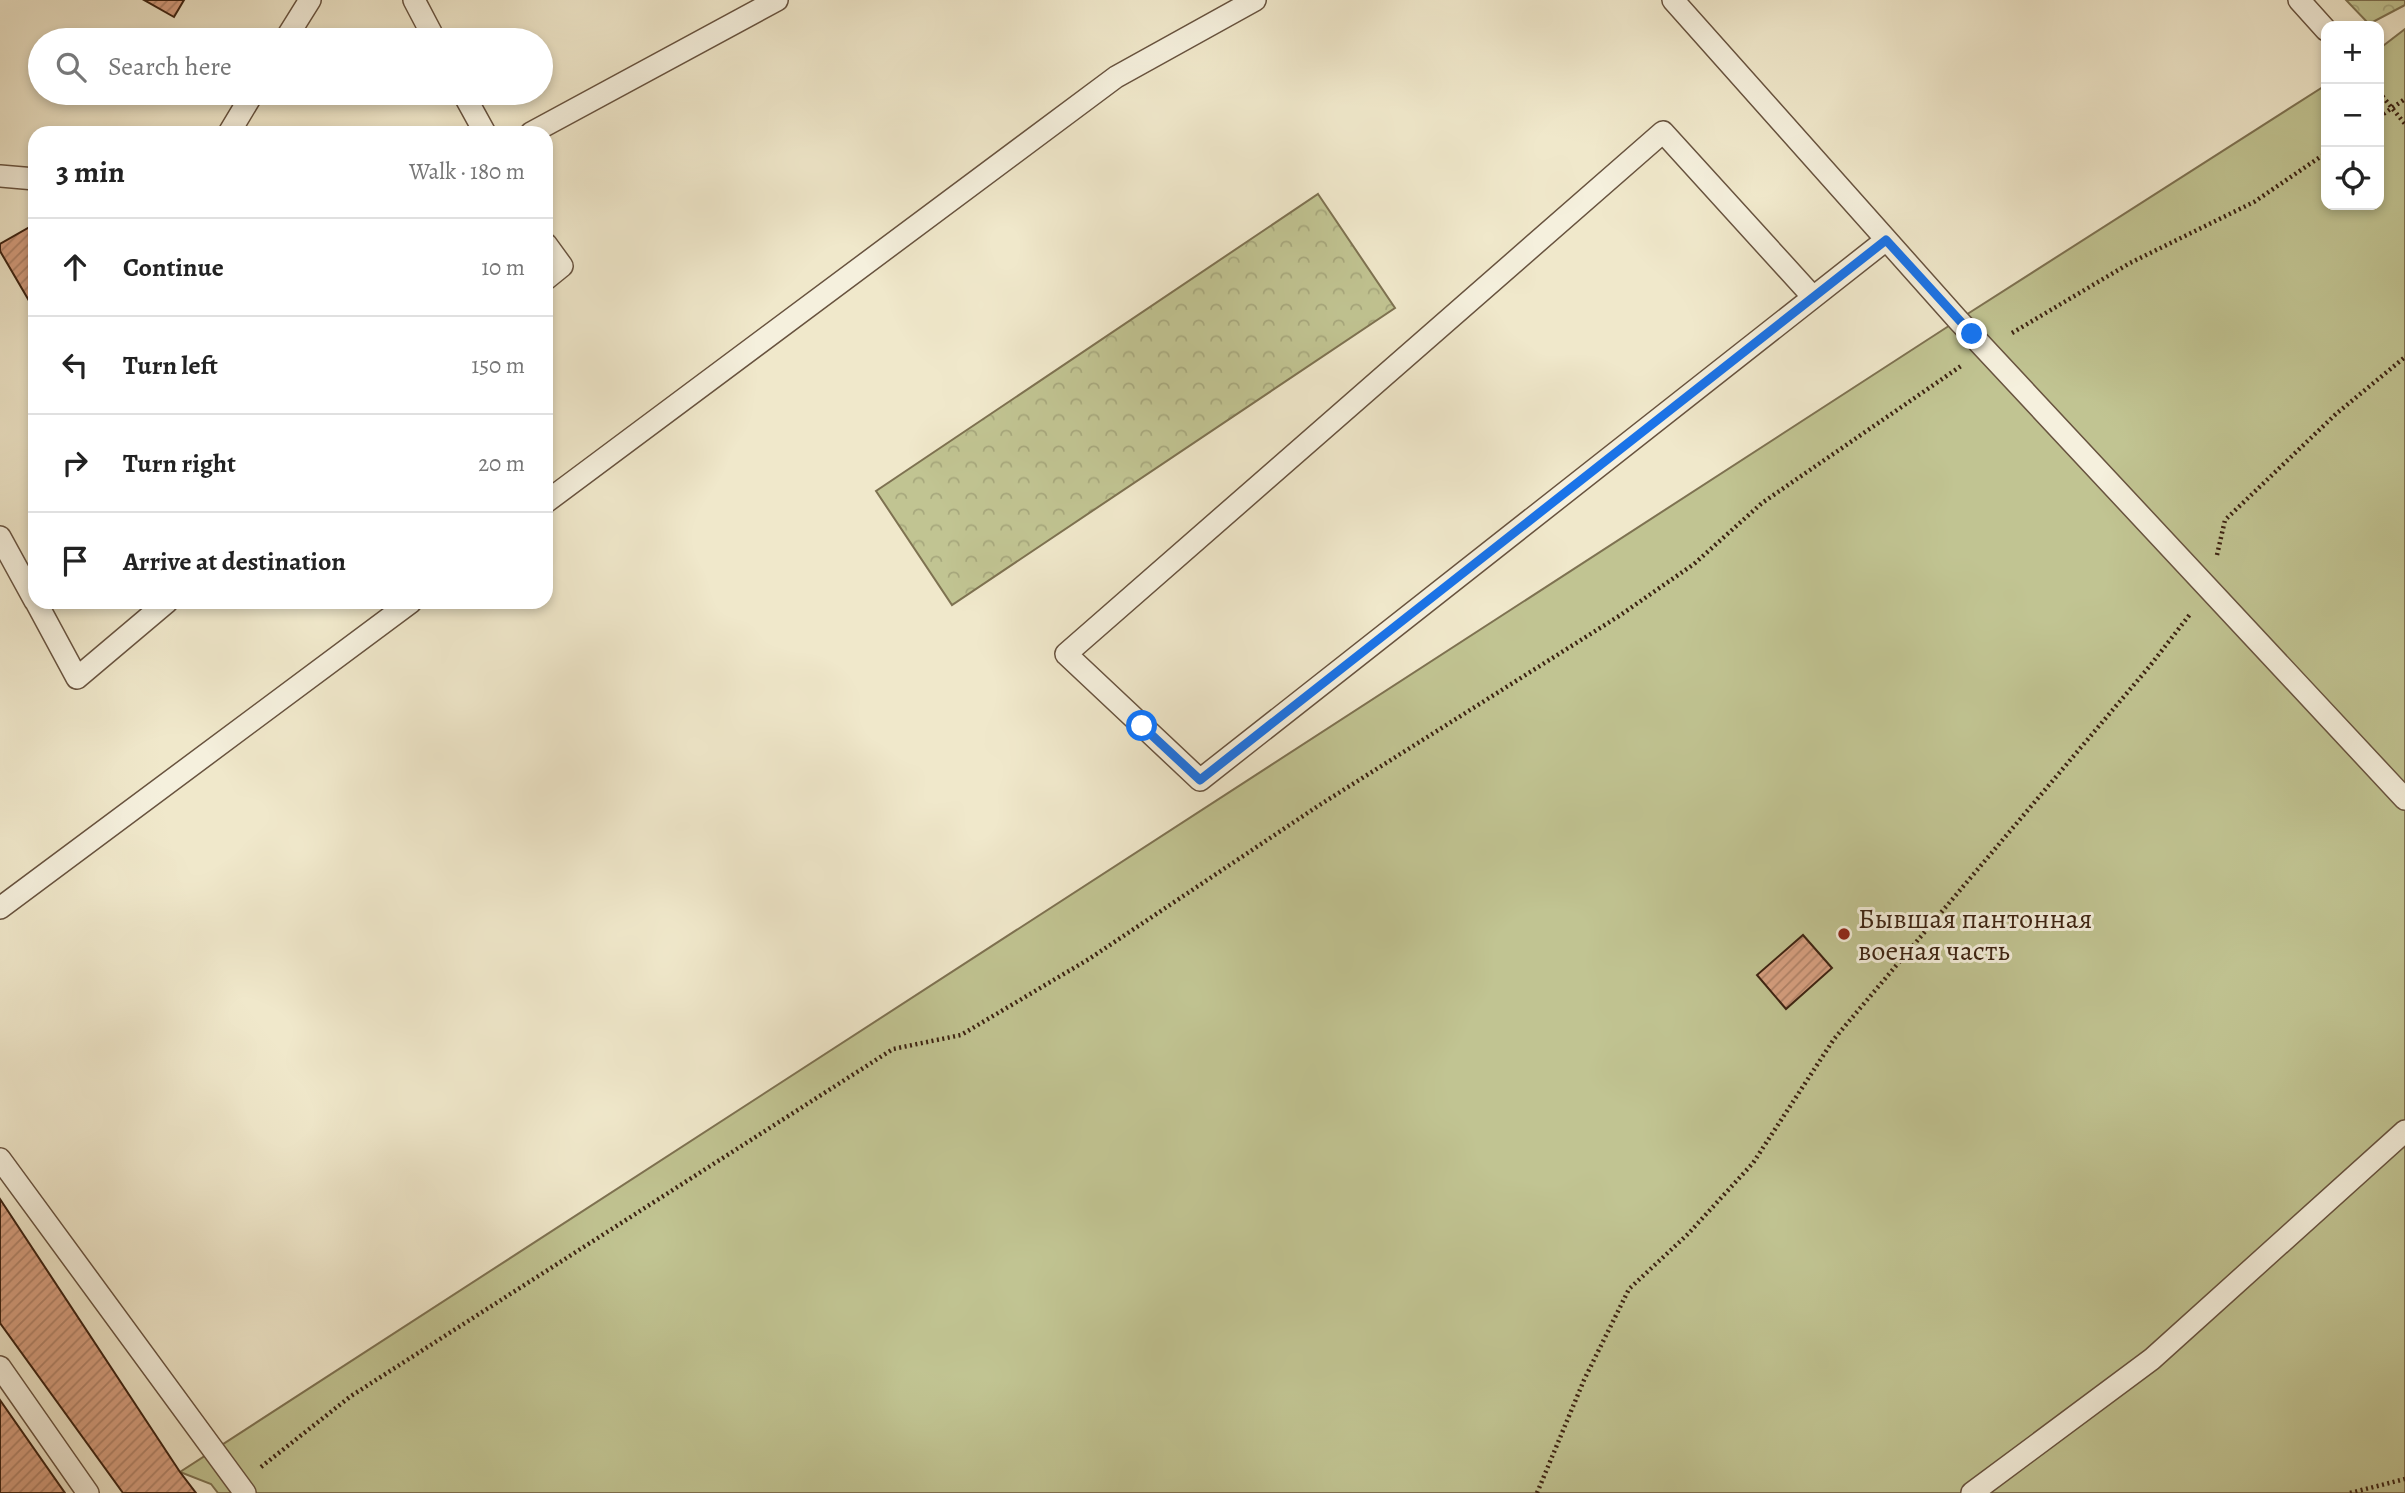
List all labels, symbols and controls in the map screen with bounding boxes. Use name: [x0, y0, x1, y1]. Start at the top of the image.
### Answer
map controls: [2321, 21, 2384, 210]
button: +: [2321, 21, 2384, 84]
search box: [28, 28, 553, 105]
icon: search: [52, 48, 90, 86]
text: Search here: [108, 49, 232, 84]
button: −: [2321, 84, 2384, 147]
button: locate: [2321, 147, 2384, 210]
text: 3 min: [56, 152, 125, 192]
text: Walk · 180 m: [409, 156, 525, 187]
icon: ahead: [56, 248, 94, 286]
text: Continue: [123, 250, 224, 285]
text: 10 m: [481, 252, 525, 283]
route end: [1956, 318, 1987, 349]
icon: left: [56, 346, 94, 384]
text: Turn left: [123, 348, 218, 383]
text: 150 m: [471, 350, 525, 381]
icon: right: [56, 444, 94, 482]
text: Turn right: [123, 446, 236, 481]
text: 20 m: [478, 448, 525, 479]
icon: arrive: [56, 542, 94, 580]
text: Arrive at destination: [123, 544, 346, 579]
route start: [1126, 710, 1157, 741]
place label: Бывшая пантонная военая часть: [1858, 900, 2092, 970]
marker: Бывшая пантонная военая часть: [1836, 926, 1852, 942]

